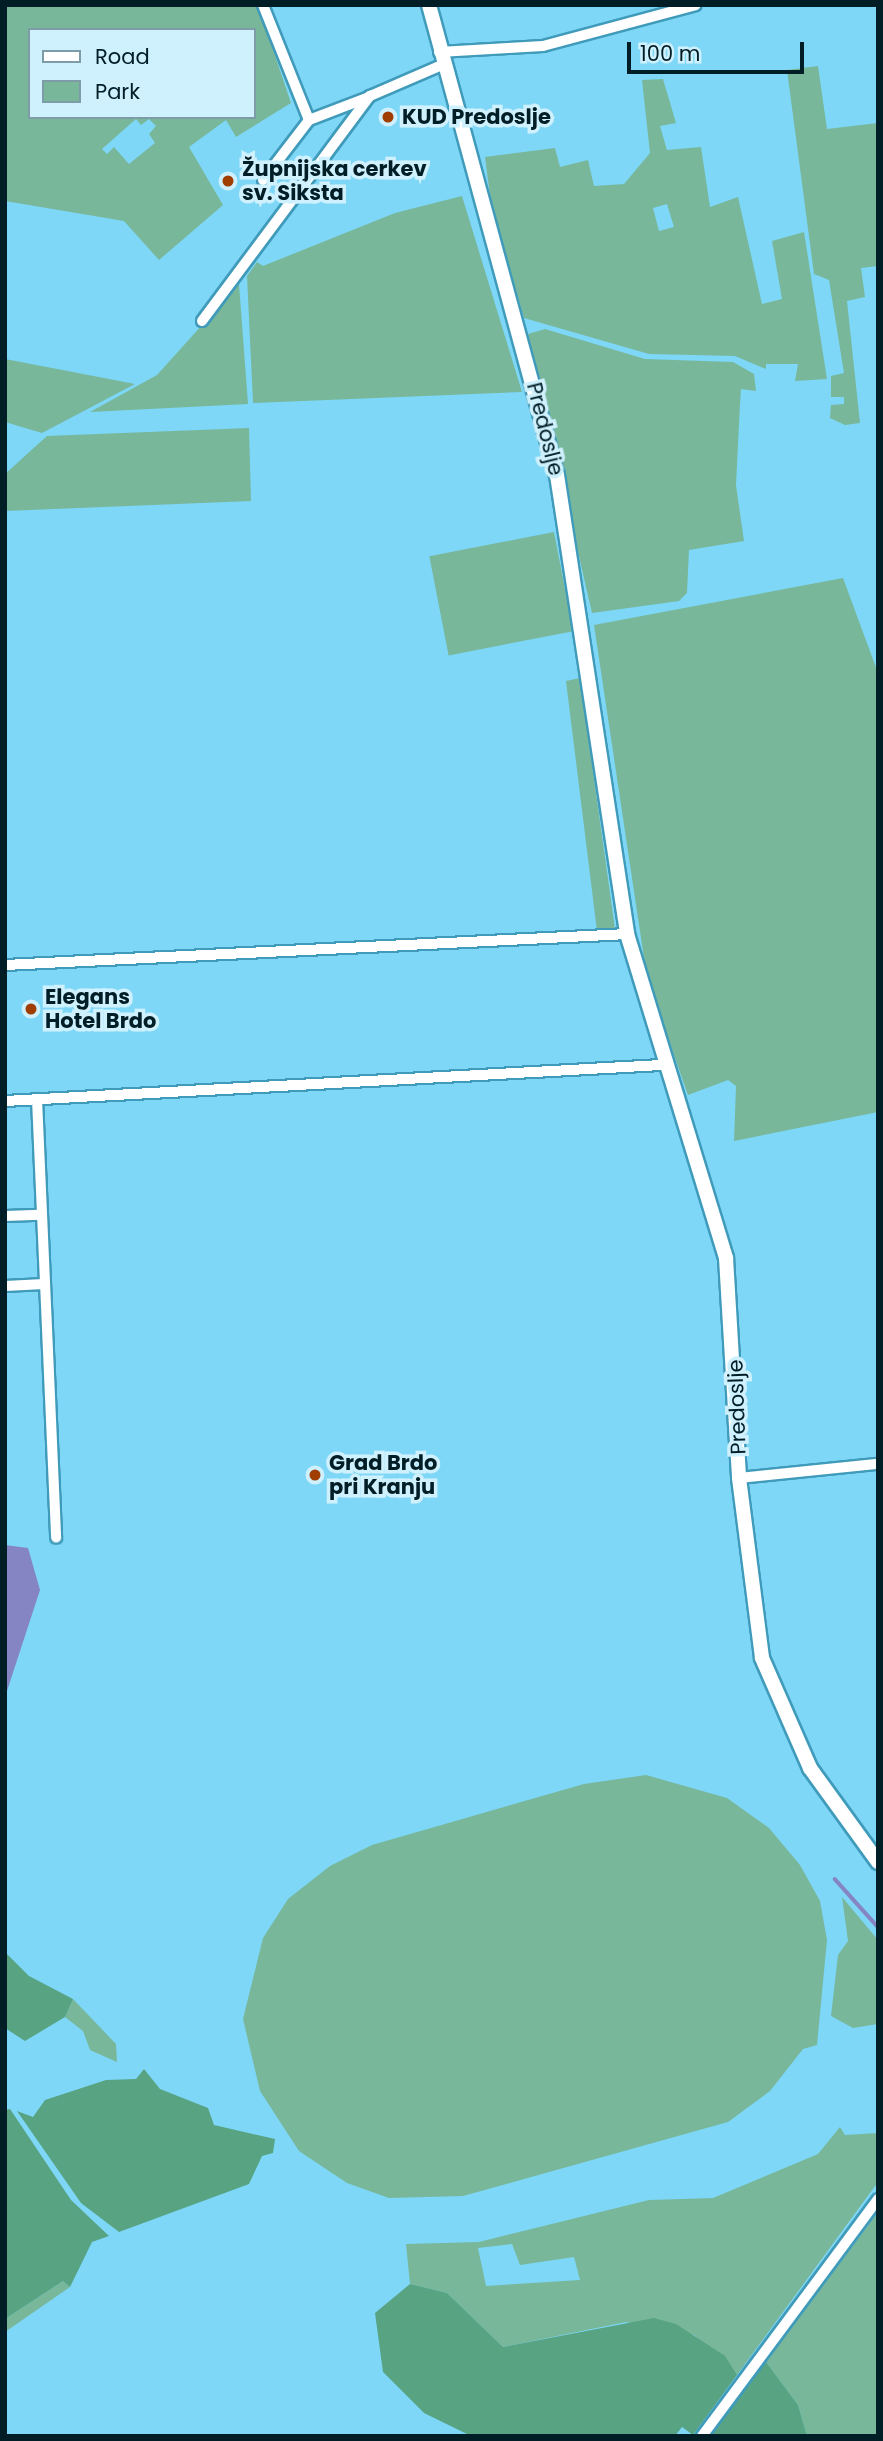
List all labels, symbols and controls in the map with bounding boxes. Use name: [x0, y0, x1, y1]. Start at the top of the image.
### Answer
legend: [28, 28, 256, 119]
scale bar: [631, 28, 808, 72]
text: 100 m: [640, 39, 700, 68]
text: Road: [95, 42, 150, 71]
text: Park: [95, 77, 140, 106]
place label: KUD Predoslje: [402, 104, 551, 130]
marker: KUD Predoslje: [380, 109, 396, 125]
place label: Župnijska cerkev sv. Siksta: [242, 156, 427, 206]
marker: Župnijska cerkev sv. Siksta: [220, 173, 236, 189]
street label: Predoslje: [521, 380, 569, 478]
place label: Elegans Hotel Brdo: [45, 984, 156, 1034]
marker: Elegans Hotel Brdo: [23, 1001, 39, 1017]
street label: Predoslje: [723, 1359, 751, 1455]
place label: Grad Brdo pri Kranju: [329, 1450, 437, 1500]
marker: Grad Brdo pri Kranju: [307, 1467, 323, 1483]

